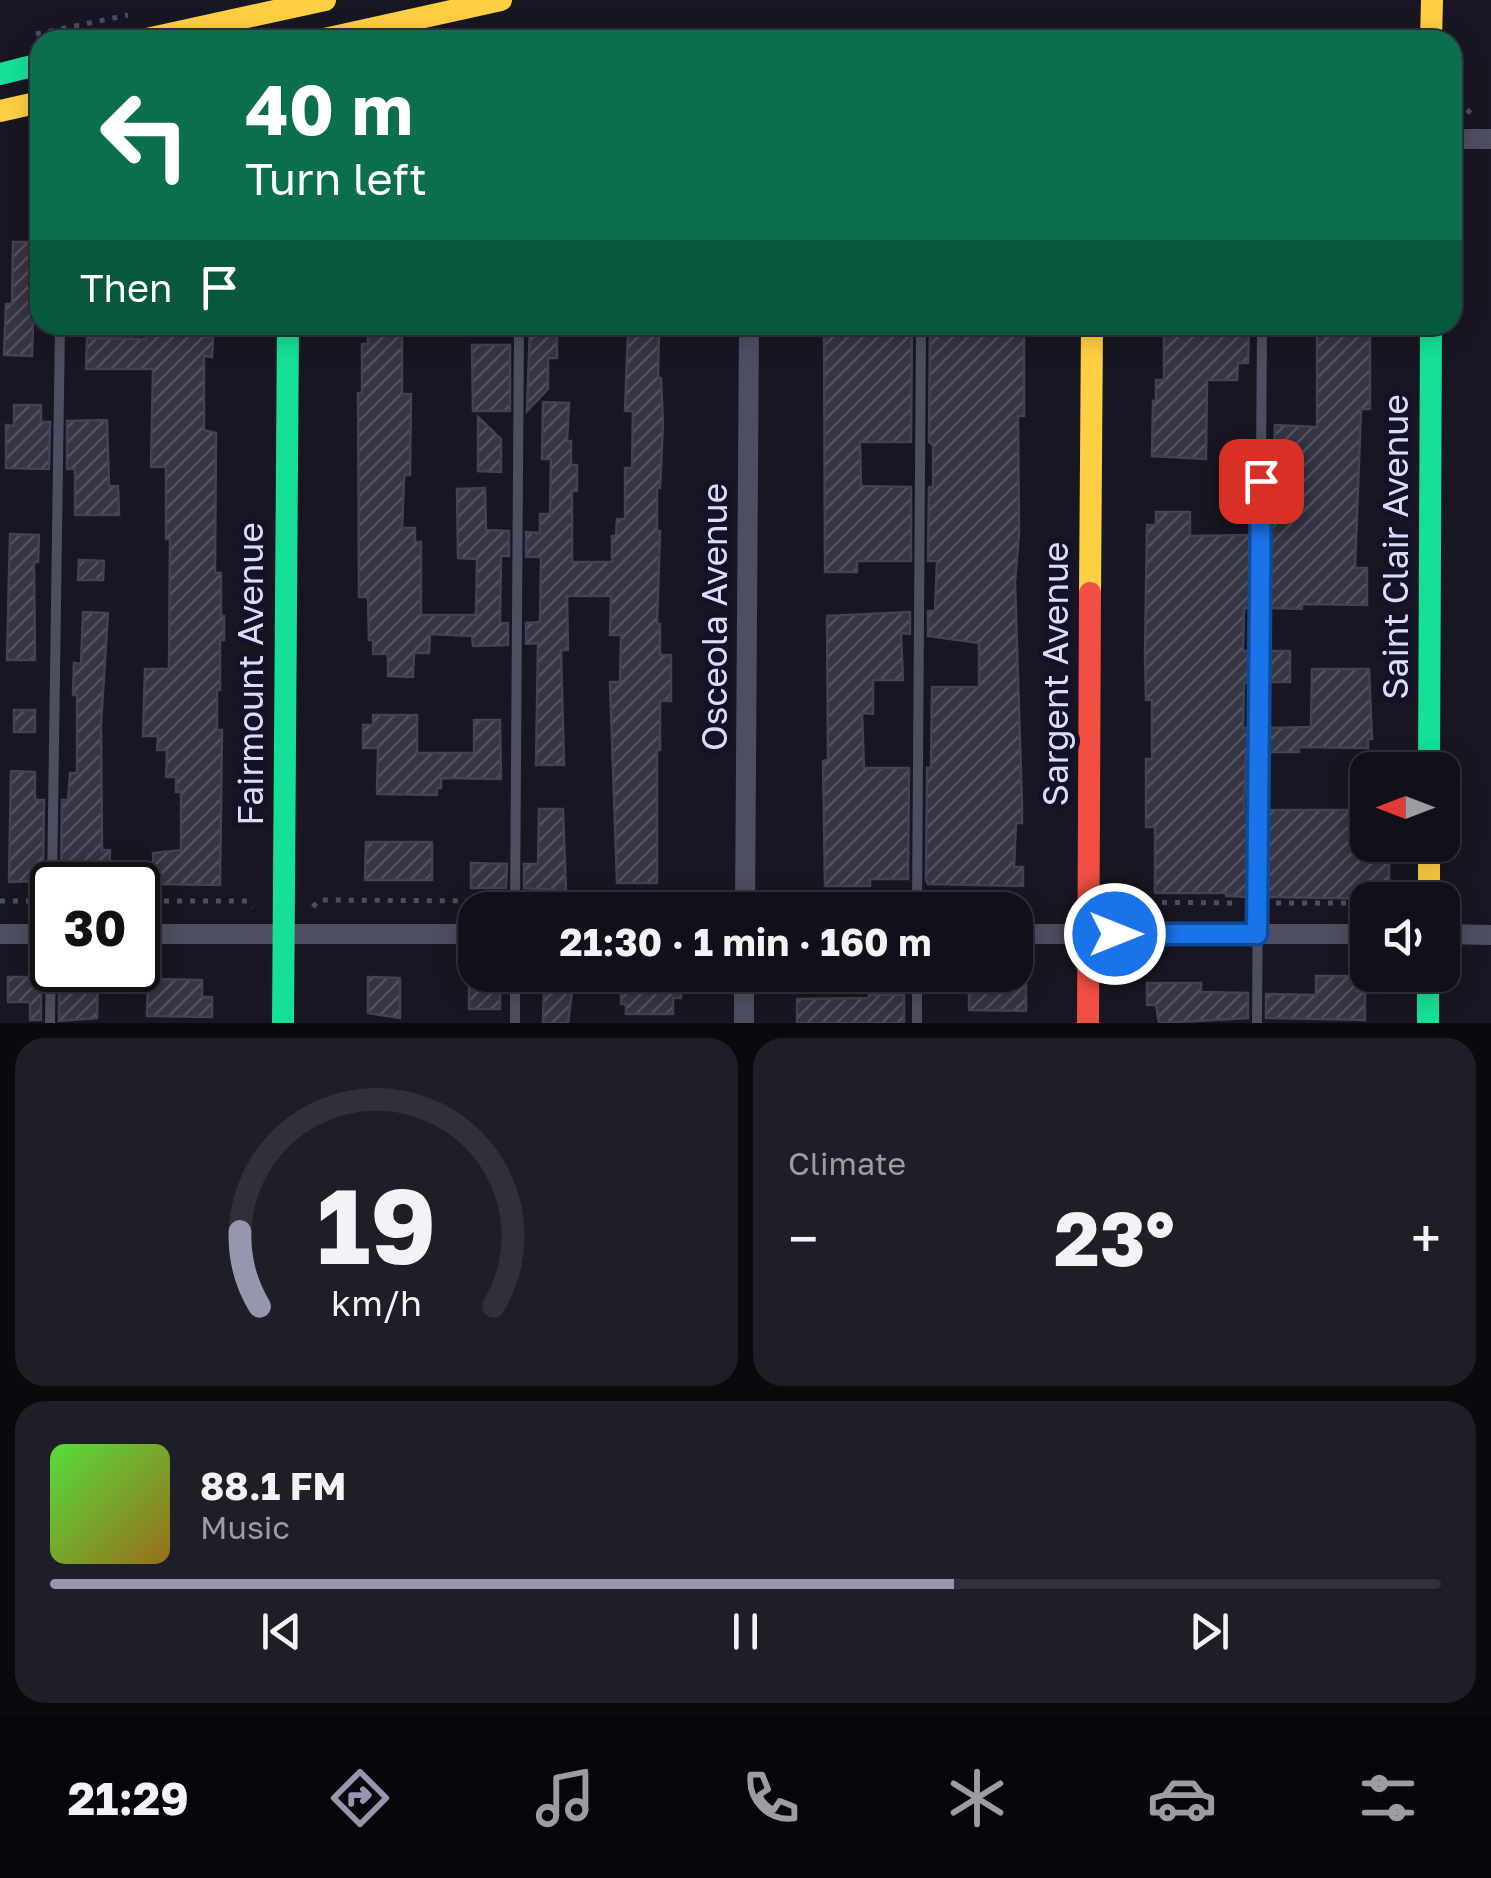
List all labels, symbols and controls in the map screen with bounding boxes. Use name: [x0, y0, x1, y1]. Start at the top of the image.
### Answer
text: 40 m: [245, 66, 413, 150]
icon: left: [80, 70, 210, 200]
text: Turn left: [245, 151, 427, 205]
icon: arrive: [192, 260, 247, 315]
text: Then: [80, 265, 172, 310]
street label: Saint Clair Avenue: [1374, 394, 1416, 700]
pin: [1219, 439, 1304, 524]
icon: arrive: [1234, 454, 1289, 509]
street label: Osceola Avenue: [693, 483, 735, 751]
street label: Fairmount Avenue: [229, 522, 271, 826]
street label: Sargent Avenue: [1034, 542, 1076, 806]
north arrow: [1350, 752, 1460, 862]
map controls: [1350, 752, 1460, 992]
speed limit sign: 30: [30, 862, 160, 992]
position arrow: [1063, 882, 1167, 986]
button: sound: [1350, 882, 1460, 992]
text: 21:30 · 1 min · 160 m: [560, 919, 931, 964]
text: Climate: [788, 1144, 906, 1182]
text: 19: [317, 1162, 436, 1287]
text: 23°: [1054, 1192, 1175, 1283]
text: −: [788, 1205, 818, 1271]
text: +: [1411, 1205, 1441, 1271]
text: km/h: [331, 1281, 422, 1324]
text: 88.1 FM: [200, 1463, 346, 1508]
text: Music: [200, 1508, 290, 1546]
icon: previous: [254, 1604, 309, 1659]
icon: pause: [718, 1604, 773, 1659]
icon: next: [1182, 1604, 1237, 1659]
icon: directions: [325, 1763, 395, 1833]
icon: music: [530, 1763, 600, 1833]
icon: phone: [736, 1763, 806, 1833]
icon: climate: [942, 1763, 1012, 1833]
icon: car: [1147, 1763, 1217, 1833]
icon: filters: [1353, 1763, 1423, 1833]
text: 21:29: [68, 1771, 189, 1825]

